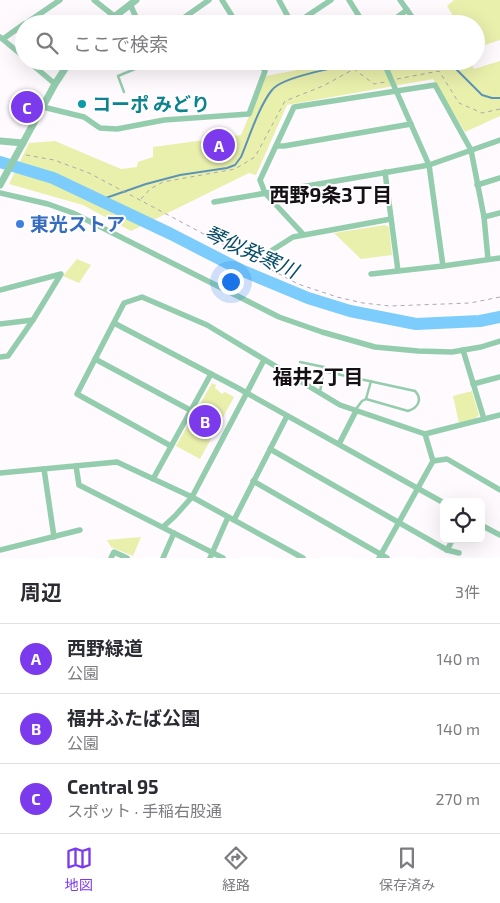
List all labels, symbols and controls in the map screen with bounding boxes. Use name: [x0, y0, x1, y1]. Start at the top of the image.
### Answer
search box: [15, 15, 485, 70]
icon: search: [33, 29, 61, 57]
text: ここで検索: [73, 32, 168, 55]
pin: C: [11, 88, 43, 126]
place label: コーポ みどり: [92, 92, 210, 115]
marker: コーポ みどり: [76, 98, 88, 110]
pin: A: [203, 126, 235, 164]
district label: 西野9条3丁目: [269, 182, 393, 206]
place label: 東光ストア: [30, 212, 125, 235]
marker: 東光ストア: [14, 218, 26, 230]
water label: 琴似発寒川: [201, 220, 304, 283]
your location: [218, 269, 244, 295]
district label: 福井2丁目: [272, 364, 364, 388]
pin: B: [189, 402, 221, 440]
map controls: [440, 498, 485, 543]
button: locate: [440, 498, 485, 543]
text: 周辺: [20, 579, 62, 604]
text: 3件: [455, 582, 480, 601]
text: 西野緑道: [67, 636, 143, 659]
text: A: [31, 649, 41, 668]
text: 140 m: [437, 649, 480, 668]
text: 公園: [67, 663, 99, 682]
text: 福井ふたば公園: [67, 706, 200, 729]
text: B: [31, 719, 41, 738]
text: 140 m: [437, 719, 480, 738]
text: 公園: [67, 733, 99, 752]
text: Central 95: [67, 775, 159, 798]
text: C: [31, 789, 41, 808]
text: 270 m: [436, 789, 480, 808]
text: スポット · 手稲右股通: [67, 801, 222, 820]
tab: 地図: [65, 844, 93, 894]
tab: 経路: [222, 844, 250, 894]
tab: 保存済み: [379, 844, 435, 894]

